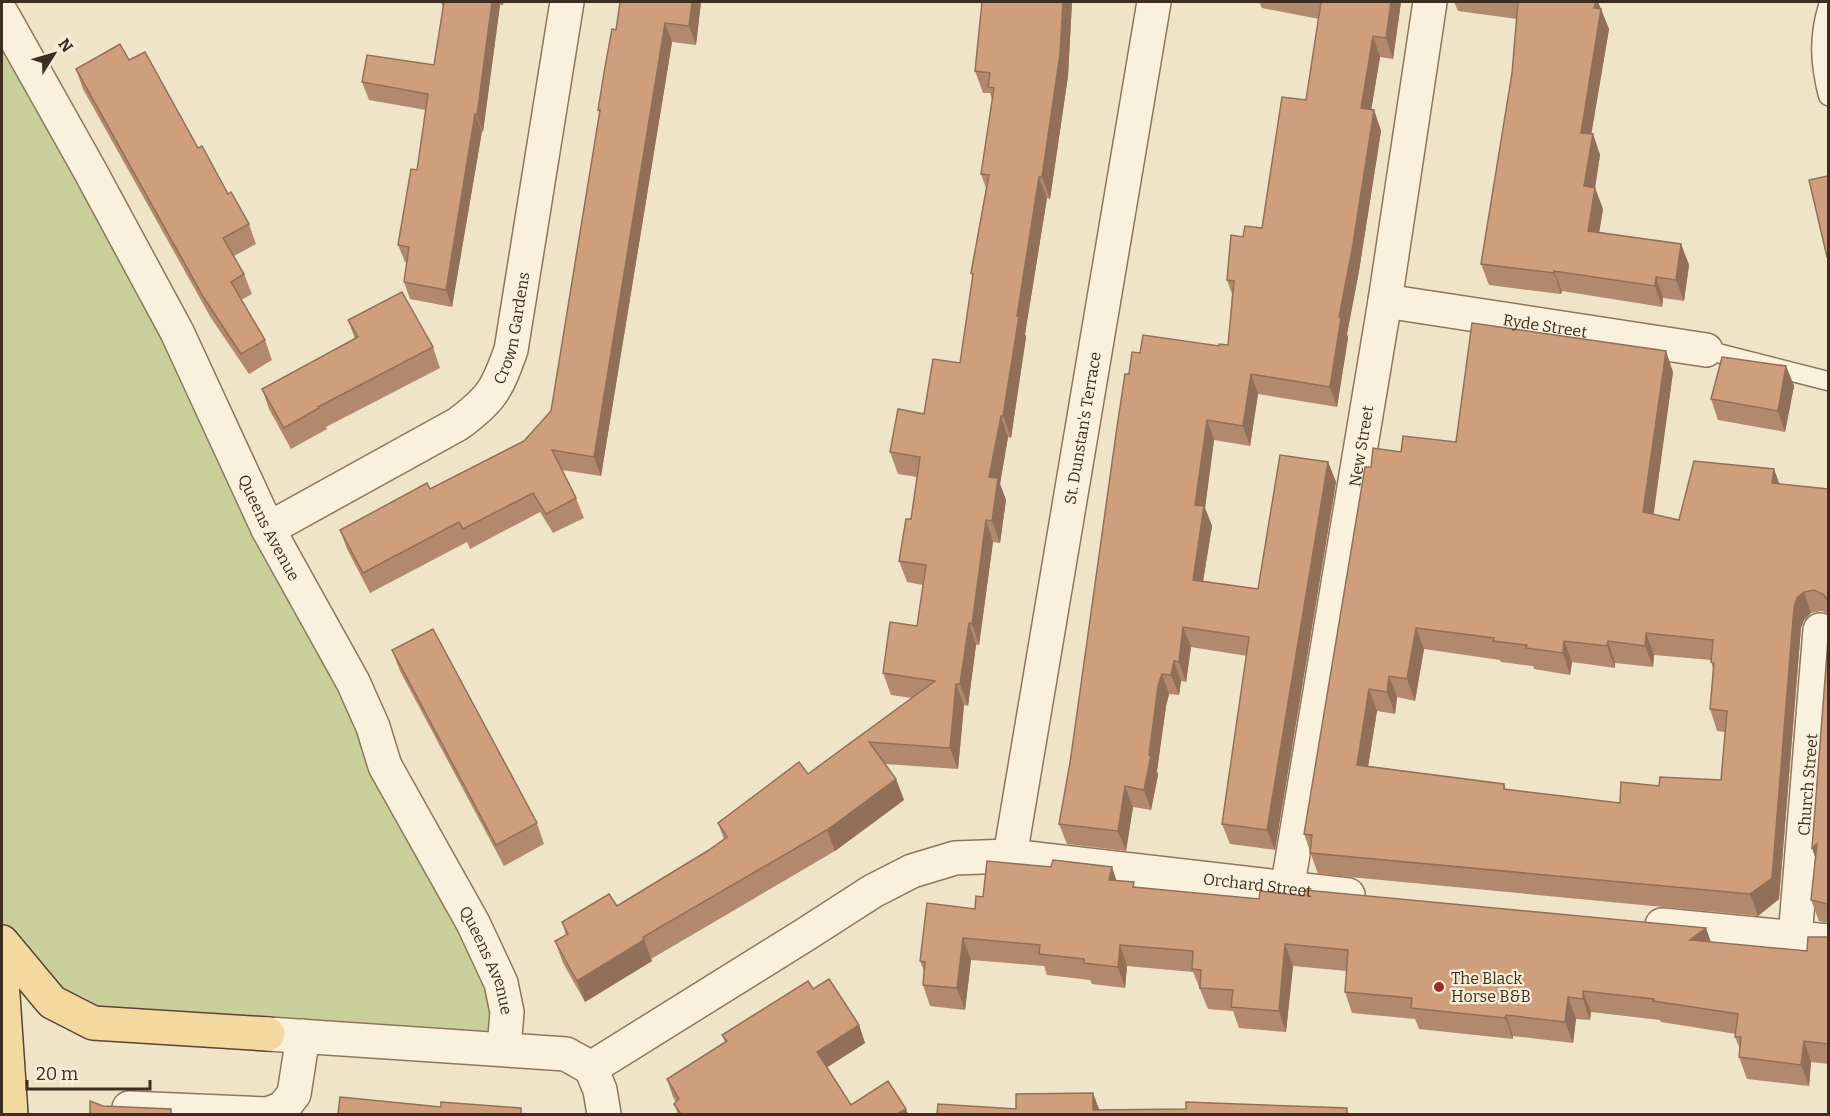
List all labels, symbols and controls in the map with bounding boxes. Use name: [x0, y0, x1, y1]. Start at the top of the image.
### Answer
north arrow: [24, 24, 84, 84]
text: N: [54, 35, 77, 56]
street label: Crown Gardens: [489, 270, 533, 387]
street label: Ryde Street: [1502, 310, 1589, 341]
street label: St. Dunstan's Terrace: [1060, 350, 1104, 506]
street label: New Street: [1345, 404, 1377, 488]
street label: Queens Avenue: [234, 471, 304, 584]
street label: Church Street: [1794, 732, 1821, 836]
street label: Orchard Street: [1202, 869, 1313, 900]
street label: Queens Avenue: [456, 902, 517, 1016]
place label: The Black Horse B&B: [1451, 969, 1531, 1006]
marker: The Black Horse B&B: [1432, 980, 1446, 994]
scale bar: [27, 1053, 150, 1091]
text: 20 m: [36, 1063, 78, 1085]

